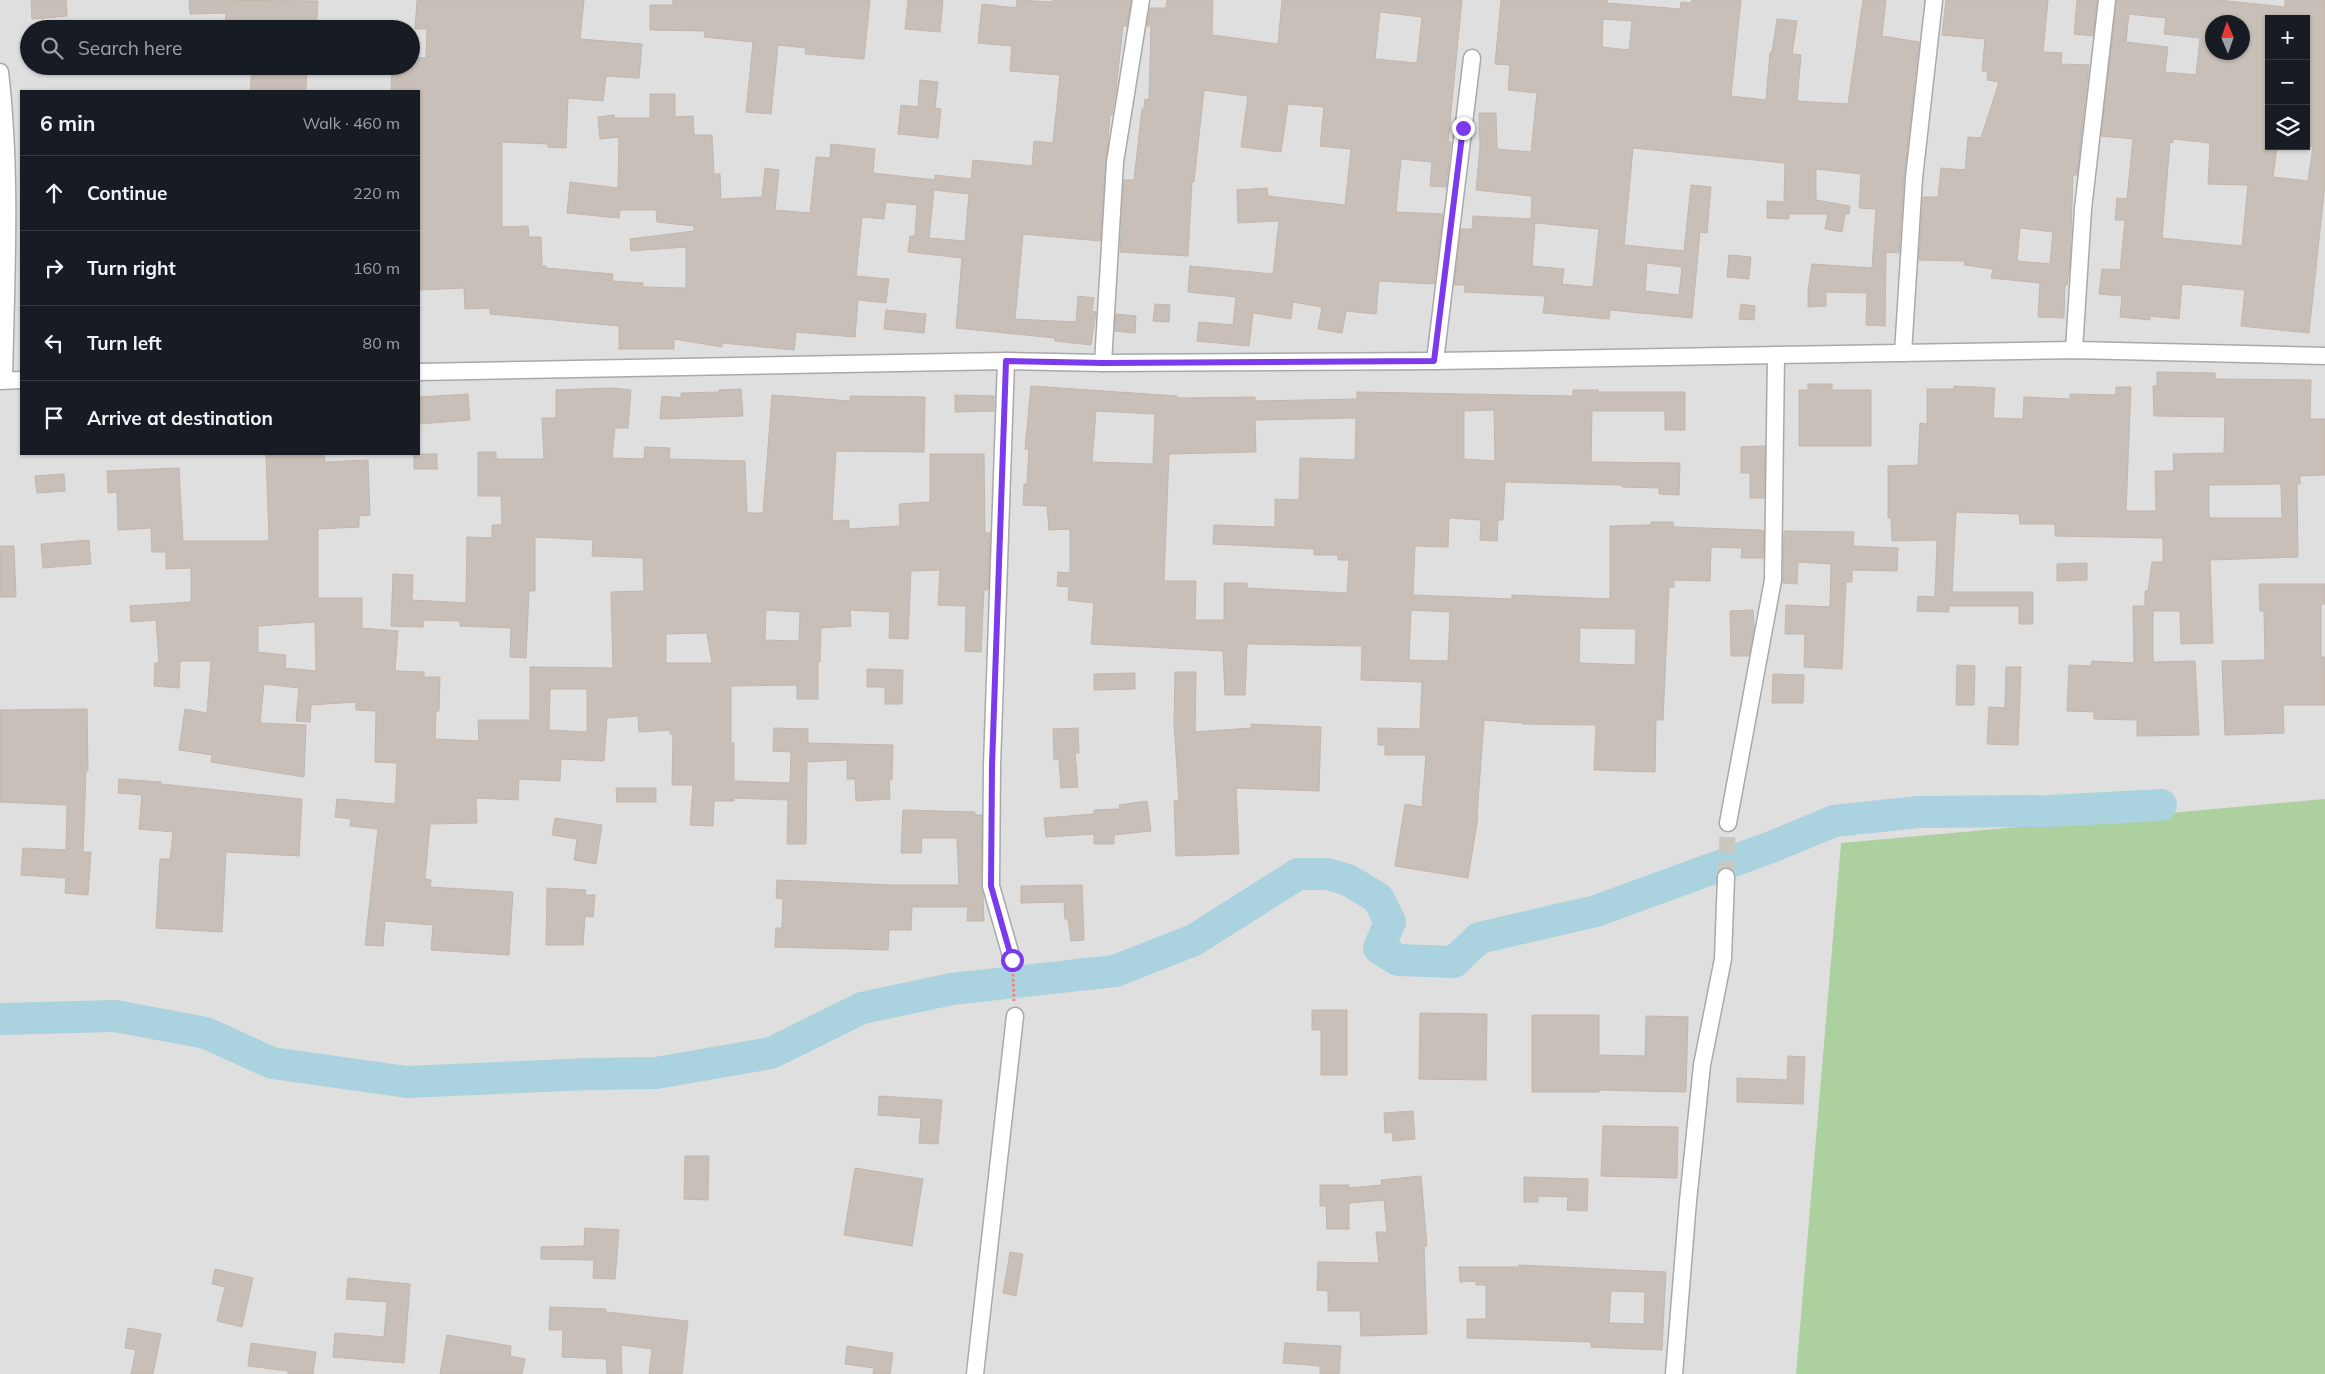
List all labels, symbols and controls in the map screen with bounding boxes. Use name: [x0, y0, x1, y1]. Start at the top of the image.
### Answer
north arrow: [2205, 15, 2250, 60]
map controls: [2265, 15, 2310, 150]
button: +: [2265, 15, 2310, 60]
search box: [20, 20, 420, 75]
icon: search: [38, 34, 66, 62]
text: Search here: [78, 36, 182, 60]
button: −: [2265, 60, 2310, 105]
button: layers: [2265, 105, 2310, 150]
text: 6 min: [40, 110, 95, 136]
text: Walk · 460 m: [302, 113, 400, 133]
route end: [1452, 117, 1475, 140]
icon: ahead: [40, 179, 68, 207]
text: Continue: [87, 181, 167, 205]
text: 220 m: [353, 183, 400, 203]
icon: right: [40, 254, 68, 282]
text: Turn right: [87, 256, 176, 280]
text: 160 m: [353, 258, 400, 278]
icon: left: [40, 329, 68, 357]
text: Turn left: [87, 331, 162, 355]
text: 80 m: [363, 333, 400, 353]
icon: arrive: [40, 404, 68, 432]
text: Arrive at destination: [87, 406, 273, 430]
route start: [1001, 949, 1024, 972]

